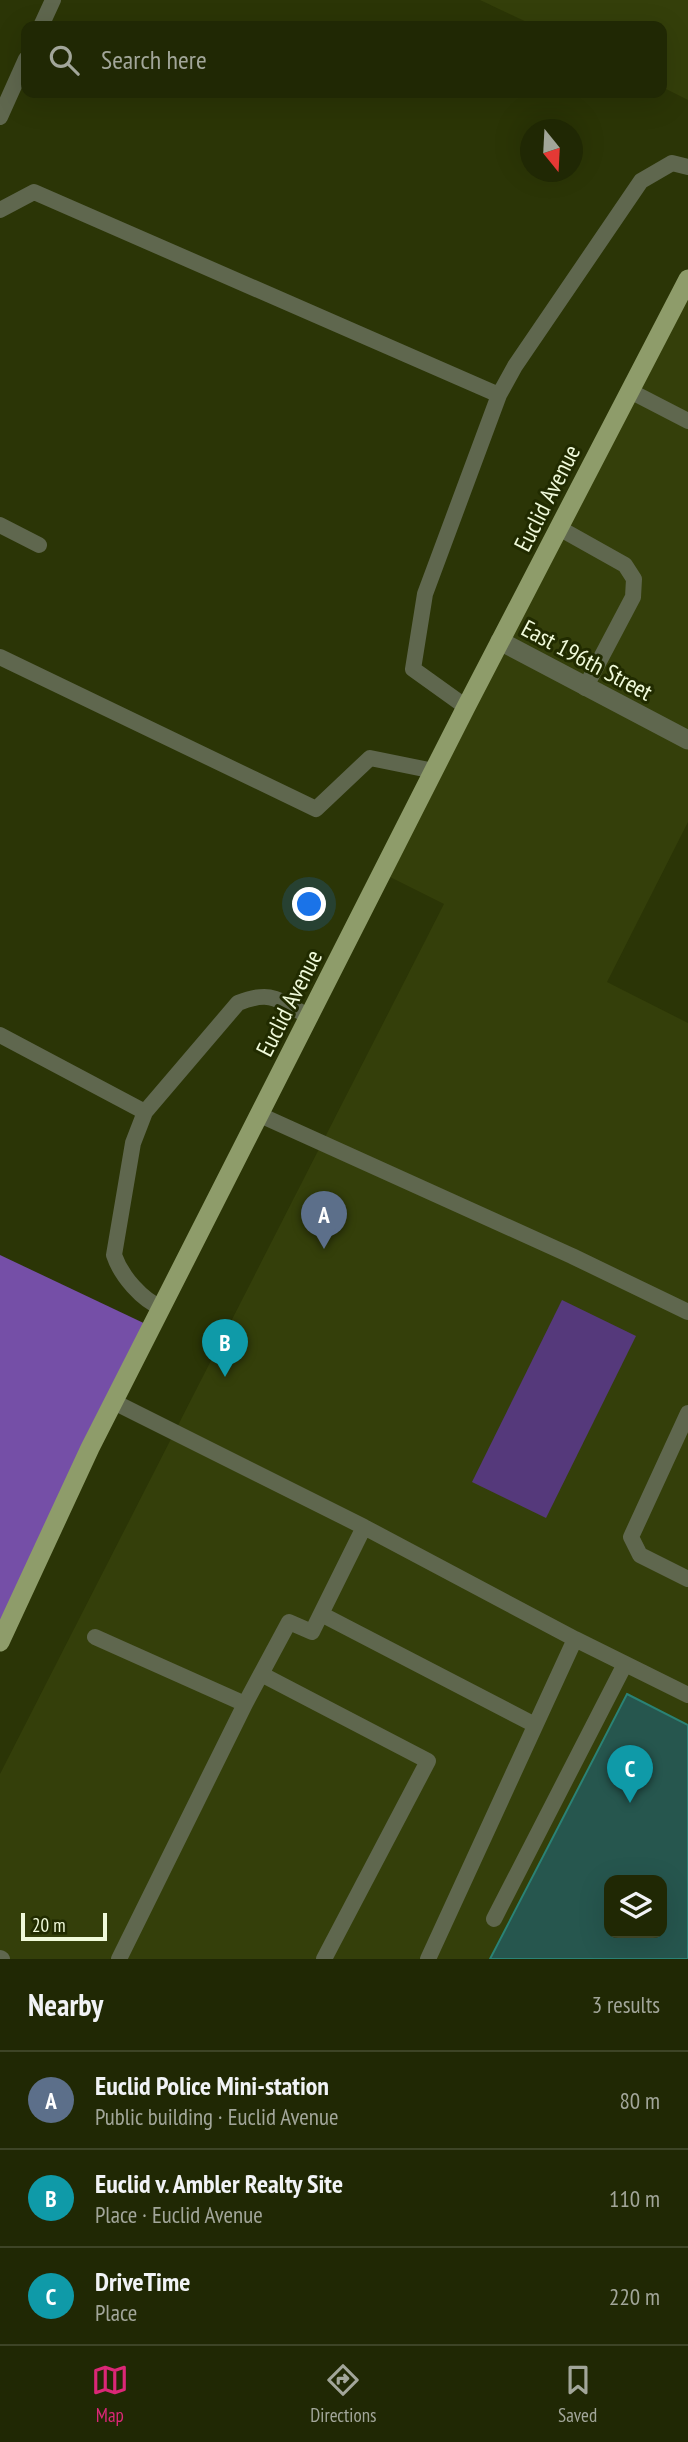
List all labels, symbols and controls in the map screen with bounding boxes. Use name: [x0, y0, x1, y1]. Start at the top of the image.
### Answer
search box: [21, 21, 667, 98]
icon: search: [45, 41, 83, 79]
text: Search here: [101, 43, 207, 76]
north arrow: [520, 119, 583, 182]
street label: Euclid Avenue: [507, 439, 587, 557]
street label: East 196th Street: [516, 613, 658, 708]
your location: [292, 887, 326, 921]
street label: Euclid Avenue: [249, 944, 329, 1062]
pin: A: [301, 1191, 347, 1249]
pin: B: [202, 1319, 248, 1377]
pin: C: [607, 1745, 653, 1803]
map controls: [604, 1875, 667, 1938]
button: layers: [604, 1875, 667, 1938]
scale bar: [21, 1910, 107, 1942]
text: 20 m: [32, 1913, 66, 1937]
text: Nearby: [28, 1985, 103, 2024]
text: 3 results: [592, 1990, 660, 2019]
text: Euclid Police Mini-station: [95, 2069, 329, 2102]
text: A: [45, 2086, 57, 2115]
text: 80 m: [619, 2086, 660, 2115]
text: Public building · Euclid Avenue: [95, 2102, 338, 2131]
text: Euclid v. Ambler Realty Site: [95, 2167, 343, 2200]
text: B: [45, 2184, 57, 2213]
text: 110 m: [609, 2184, 660, 2213]
text: Place · Euclid Avenue: [95, 2200, 263, 2229]
text: DriveTime: [95, 2265, 190, 2298]
text: C: [46, 2282, 56, 2311]
text: 220 m: [609, 2282, 660, 2311]
text: Place: [95, 2298, 137, 2327]
tab: Map: [91, 2361, 129, 2427]
tab: Directions: [310, 2361, 376, 2427]
tab: Saved: [558, 2361, 597, 2427]

